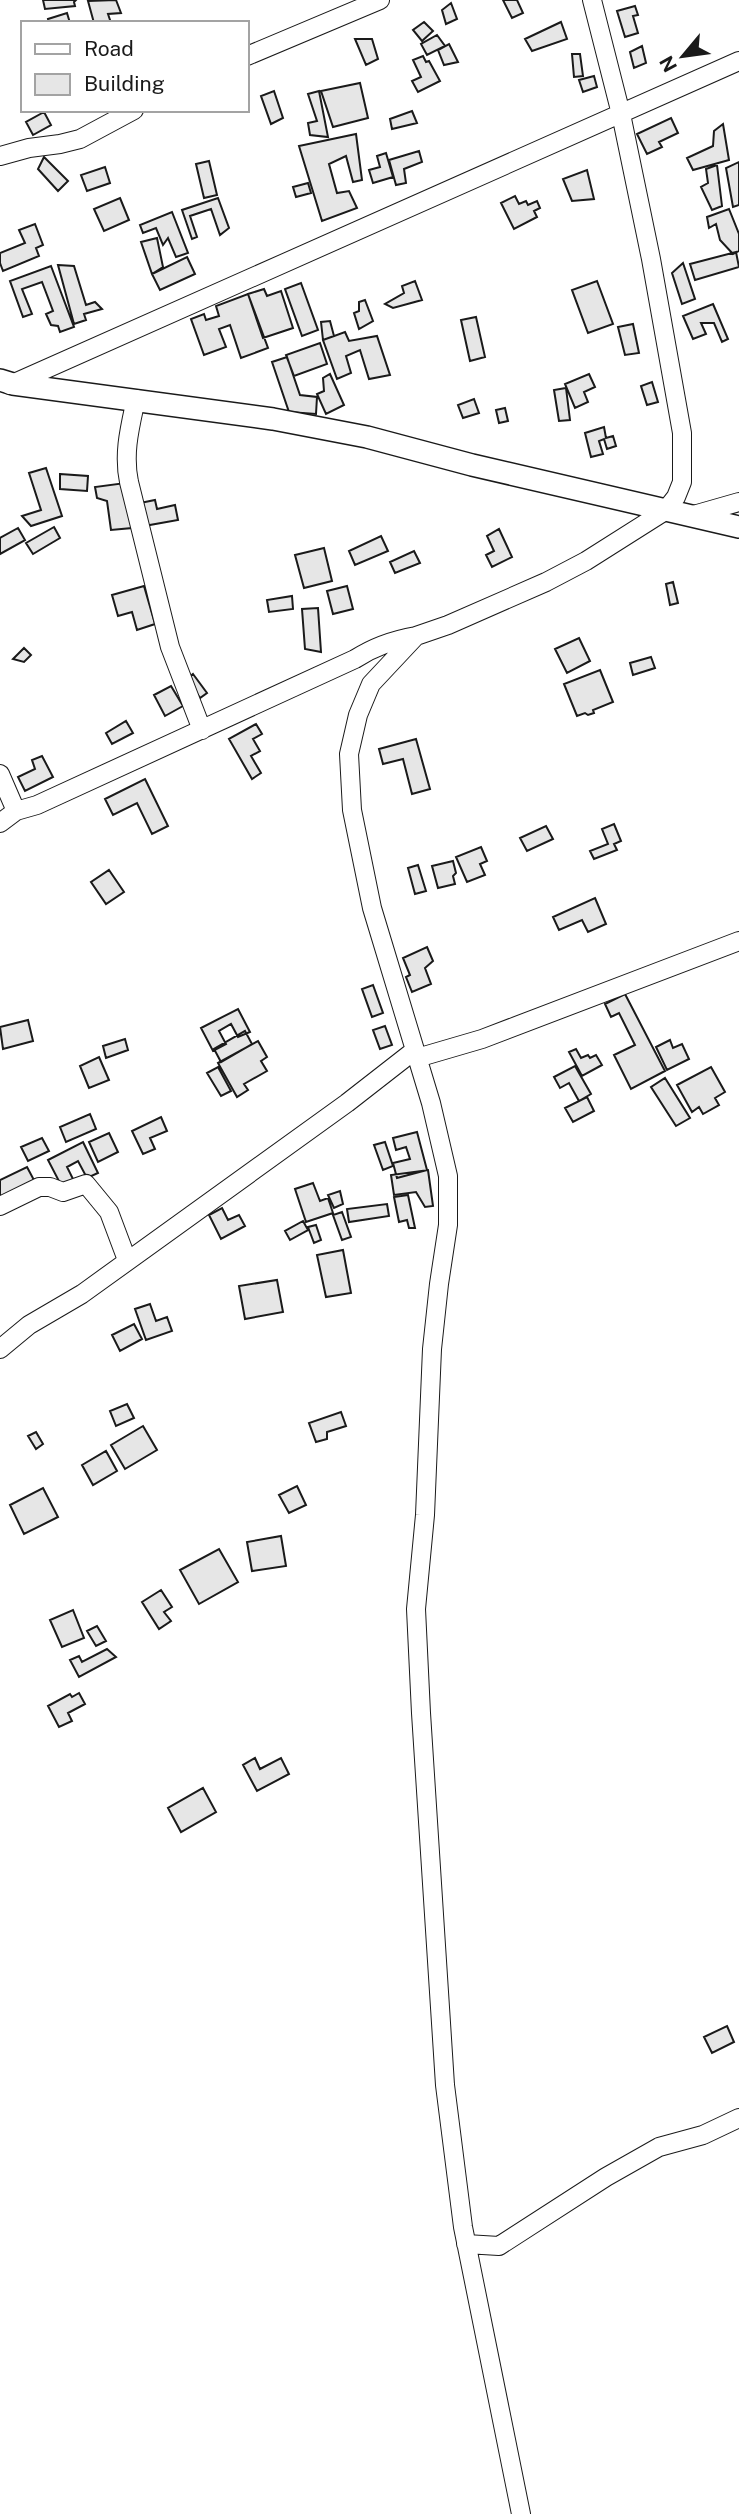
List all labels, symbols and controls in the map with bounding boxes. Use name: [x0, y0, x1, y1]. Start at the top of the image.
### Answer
legend: [21, 21, 248, 112]
north arrow: [648, 21, 718, 91]
text: Road: [84, 36, 134, 61]
text: N: [655, 52, 681, 76]
text: Building: [84, 71, 165, 96]

